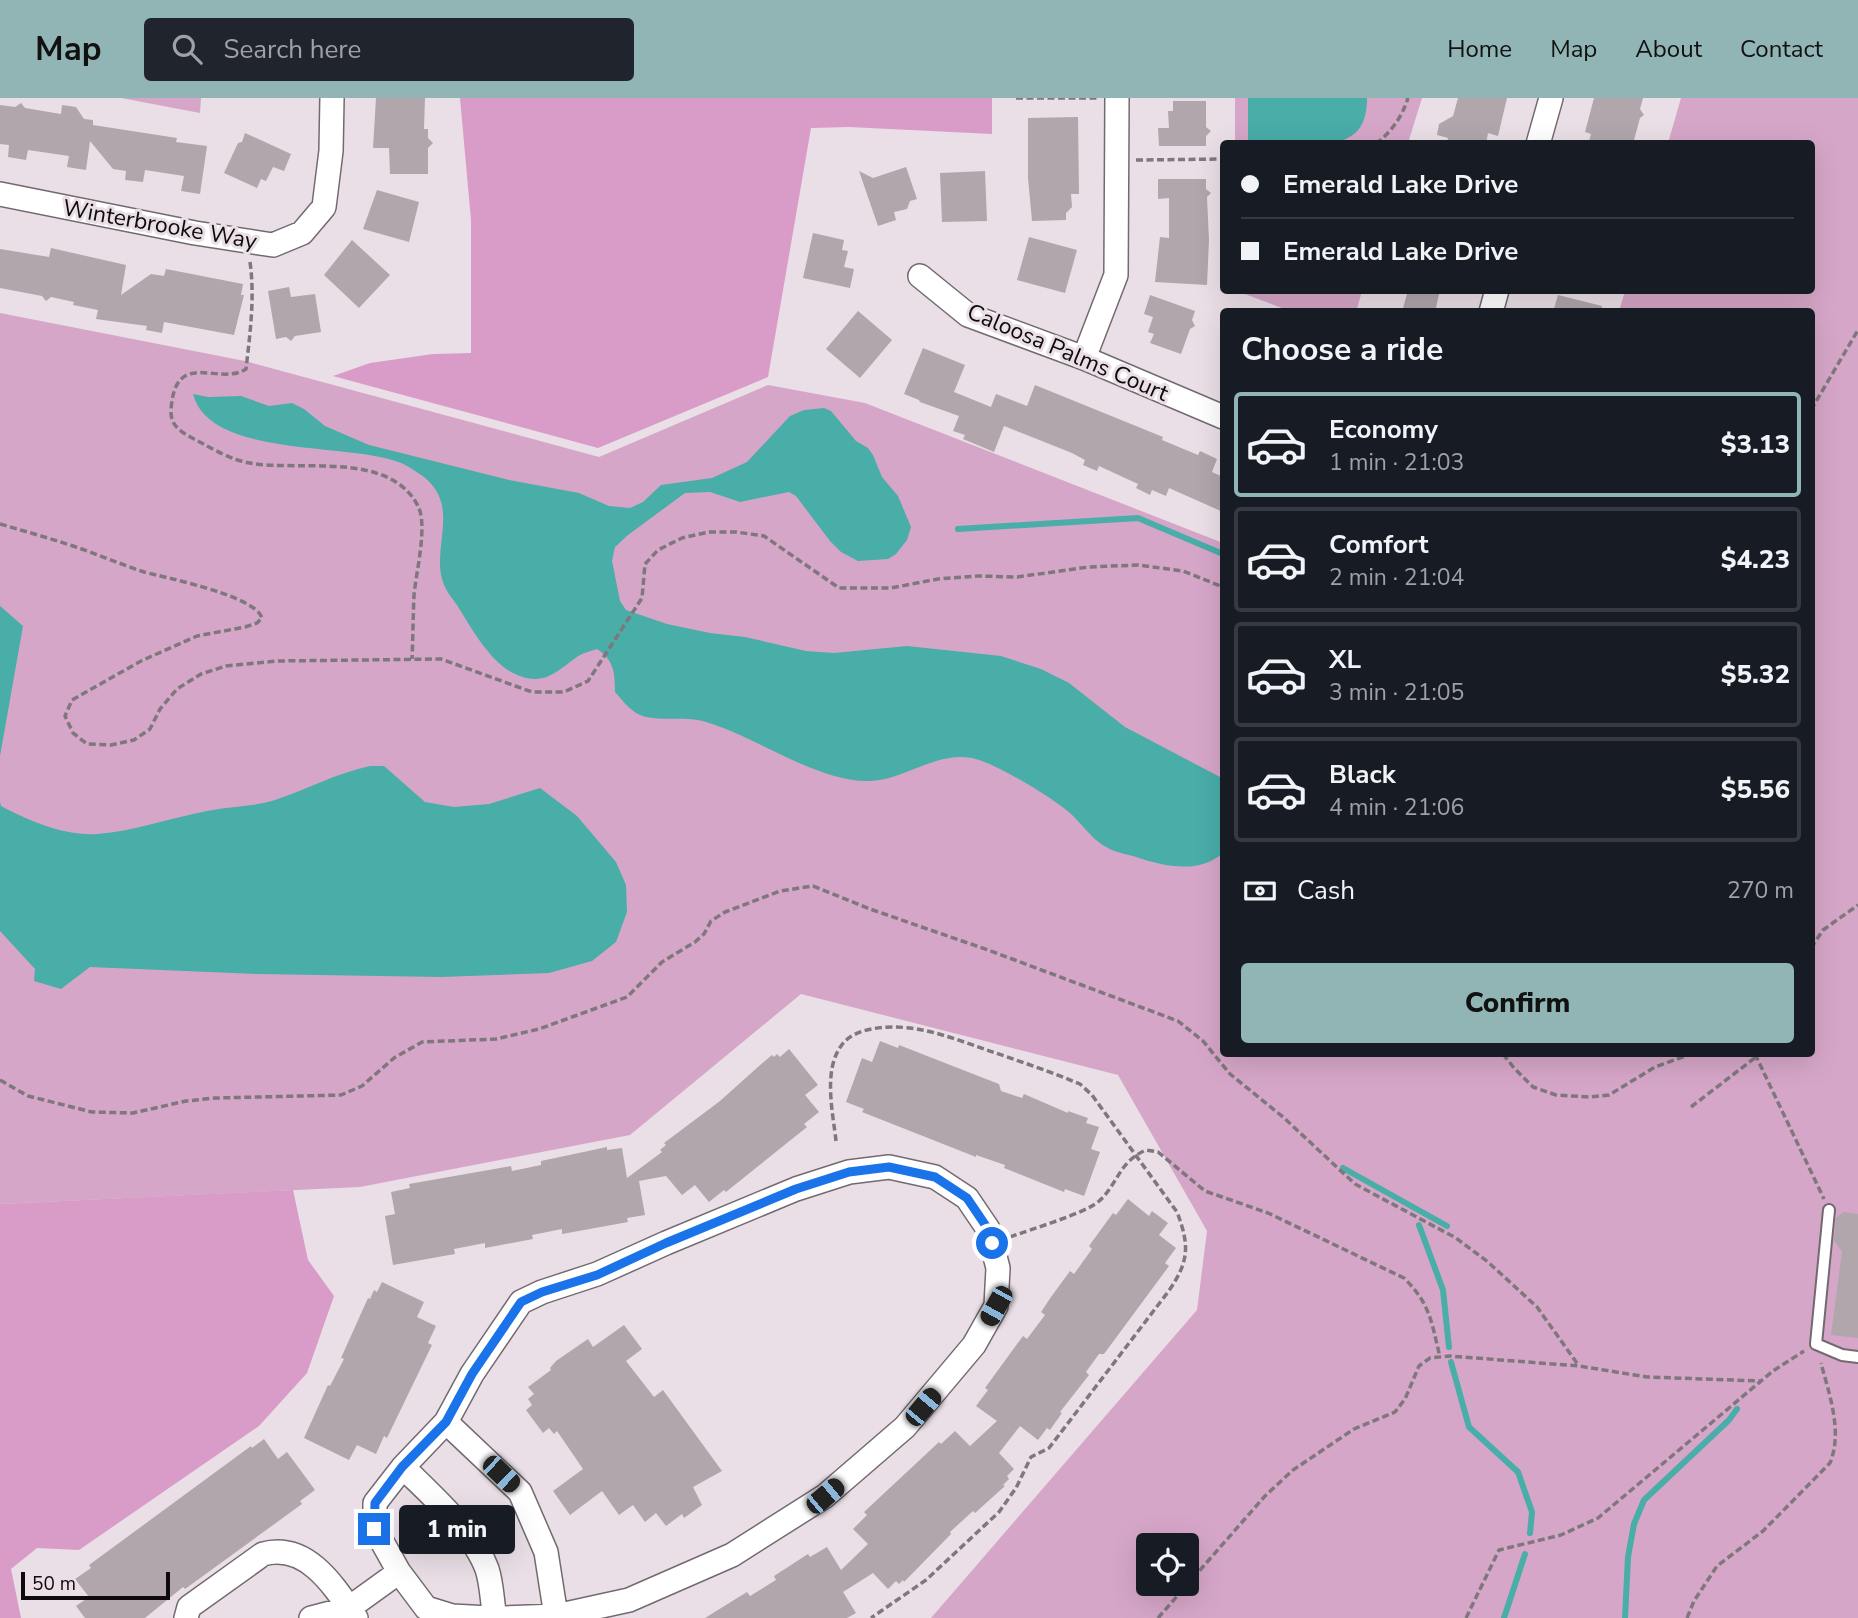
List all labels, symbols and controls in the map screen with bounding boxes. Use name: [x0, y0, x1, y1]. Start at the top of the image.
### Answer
search box: [144, 18, 634, 81]
text: Map: [35, 27, 102, 72]
icon: search: [168, 30, 206, 68]
text: Search here: [224, 32, 361, 67]
text: Home: [1447, 33, 1512, 65]
text: Map: [1550, 33, 1597, 65]
text: About: [1635, 33, 1702, 65]
text: Contact: [1740, 33, 1823, 65]
text: Emerald Lake Drive: [1283, 167, 1518, 202]
street label: Winterbrooke Way: [60, 192, 260, 257]
text: Emerald Lake Drive: [1283, 234, 1518, 269]
street label: Caloosa Palms Court: [962, 296, 1174, 409]
text: Choose a ride: [1241, 328, 1443, 371]
text: Economy: [1329, 412, 1438, 447]
icon: car: [1245, 413, 1308, 476]
text: $3.13: [1721, 427, 1790, 462]
text: 1 min · 21:03: [1329, 447, 1464, 478]
text: Comfort: [1329, 527, 1429, 562]
icon: car: [1245, 528, 1308, 591]
text: $4.23: [1721, 542, 1790, 577]
text: 2 min · 21:04: [1329, 562, 1464, 593]
text: XL: [1329, 642, 1361, 677]
icon: car: [1245, 643, 1308, 706]
text: $5.32: [1721, 657, 1790, 692]
text: 3 min · 21:05: [1329, 677, 1464, 708]
text: Black: [1329, 757, 1396, 792]
icon: car: [1245, 758, 1308, 821]
text: $5.56: [1721, 772, 1790, 807]
text: 4 min · 21:06: [1329, 792, 1464, 823]
icon: cash: [1241, 872, 1279, 910]
text: Cash: [1297, 873, 1355, 908]
text: 270 m: [1727, 875, 1794, 906]
button: Confirm: [1241, 963, 1794, 1043]
route start: [976, 1227, 1008, 1259]
car: [977, 1283, 1016, 1329]
car: [902, 1384, 945, 1430]
car: [479, 1452, 524, 1496]
car: [803, 1474, 848, 1518]
callout: 1 min: [398, 1504, 514, 1554]
route end: [358, 1513, 390, 1545]
text: 1 min: [427, 1514, 487, 1545]
map controls: [1136, 1533, 1199, 1596]
button: locate: [1136, 1533, 1199, 1596]
scale bar: [21, 1569, 170, 1601]
text: 50 m: [32, 1571, 76, 1597]

